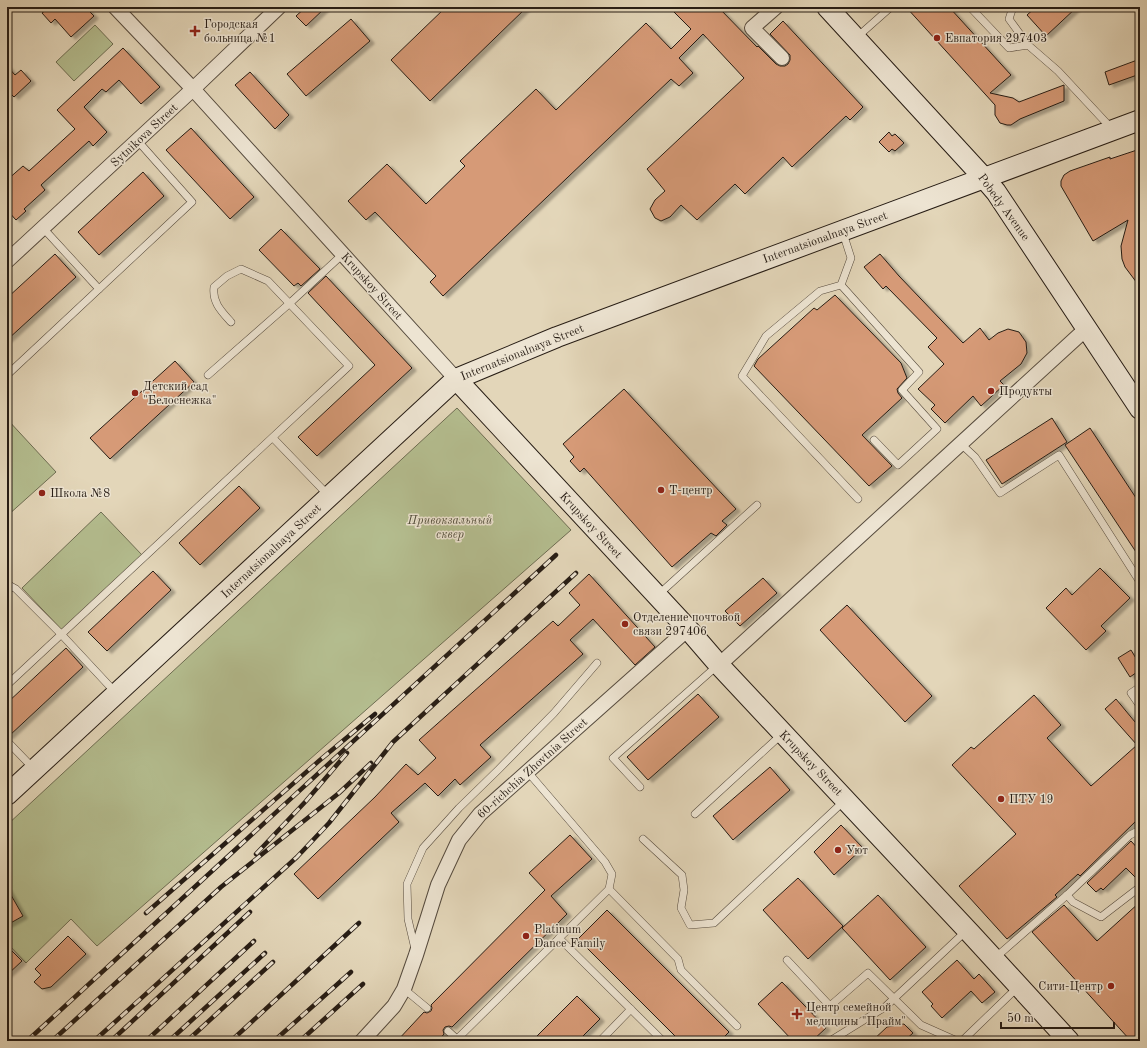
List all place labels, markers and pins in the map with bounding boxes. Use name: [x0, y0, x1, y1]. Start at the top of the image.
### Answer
place label: Городская больница №1: [204, 19, 276, 45]
marker: Городская больница №1: [189, 25, 201, 37]
marker: Евпатория 297403: [932, 33, 942, 43]
place label: Евпатория 297403: [945, 33, 1047, 45]
place label: Детский сад "Белоснежка": [143, 381, 216, 407]
marker: Продукты: [986, 386, 996, 396]
place label: Продукты: [999, 386, 1052, 398]
marker: Детский сад "Белоснежка": [130, 388, 140, 398]
marker: Т-центр: [656, 485, 666, 495]
place label: Т-центр: [669, 485, 713, 497]
marker: Школа №8: [37, 488, 47, 498]
place label: Школа №8: [50, 488, 110, 500]
place label: Отделение почтовой связи 297406: [633, 612, 740, 638]
marker: Отделение почтовой связи 297406: [620, 619, 630, 629]
marker: ПТУ 19: [996, 794, 1006, 804]
place label: ПТУ 19: [1009, 794, 1054, 806]
marker: Уют: [833, 845, 843, 855]
place label: Уют: [846, 845, 868, 857]
place label: Platinum Dance Family: [534, 924, 606, 950]
marker: Platinum Dance Family: [521, 931, 531, 941]
place label: Сити-Центр: [1038, 981, 1103, 993]
marker: Сити-Центр: [1106, 981, 1116, 991]
place label: Центр семейной медицины "Прайм": [806, 1002, 906, 1028]
marker: Центр семейной медицины "Прайм": [791, 1008, 803, 1020]

